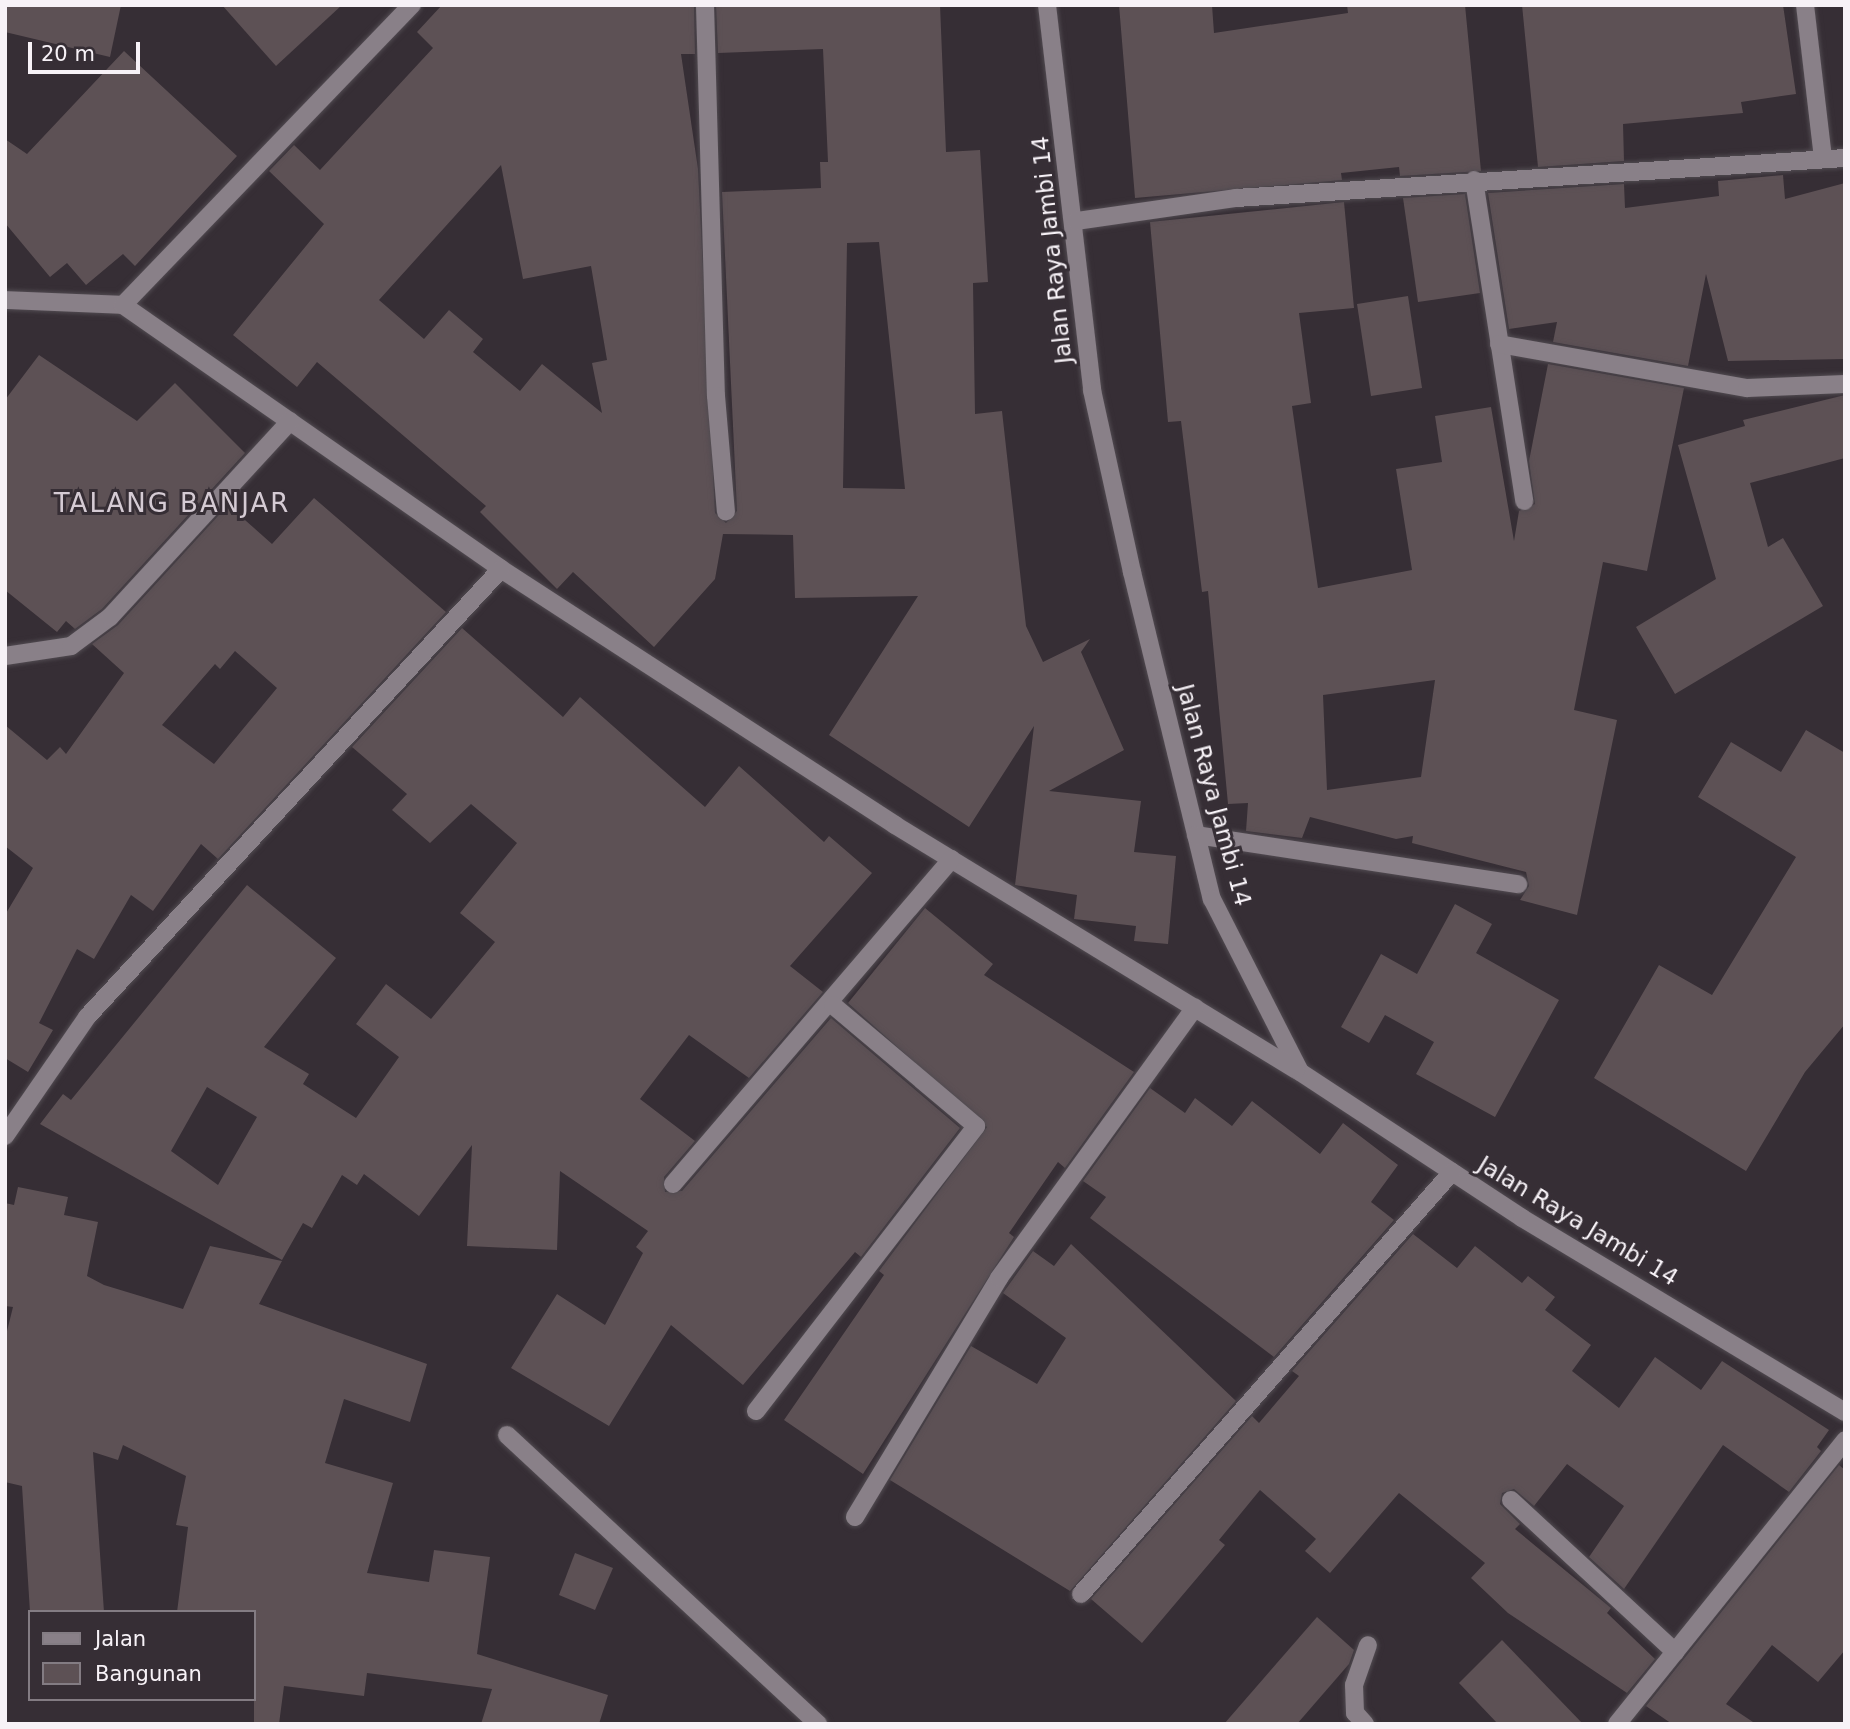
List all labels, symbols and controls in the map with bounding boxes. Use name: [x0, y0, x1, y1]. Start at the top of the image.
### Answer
scale bar: [32, 28, 144, 72]
text: 20 m: [41, 42, 95, 66]
street label: Jalan Raya Jambi 14: [1026, 135, 1078, 365]
district label: TALANG BANJAR: [55, 488, 289, 520]
street label: Jalan Raya Jambi 14: [1171, 681, 1257, 909]
street label: Jalan Raya Jambi 14: [1473, 1150, 1683, 1292]
legend: [28, 1610, 256, 1701]
text: Jalan: [95, 1627, 146, 1651]
text: Bangunan: [95, 1662, 202, 1686]

